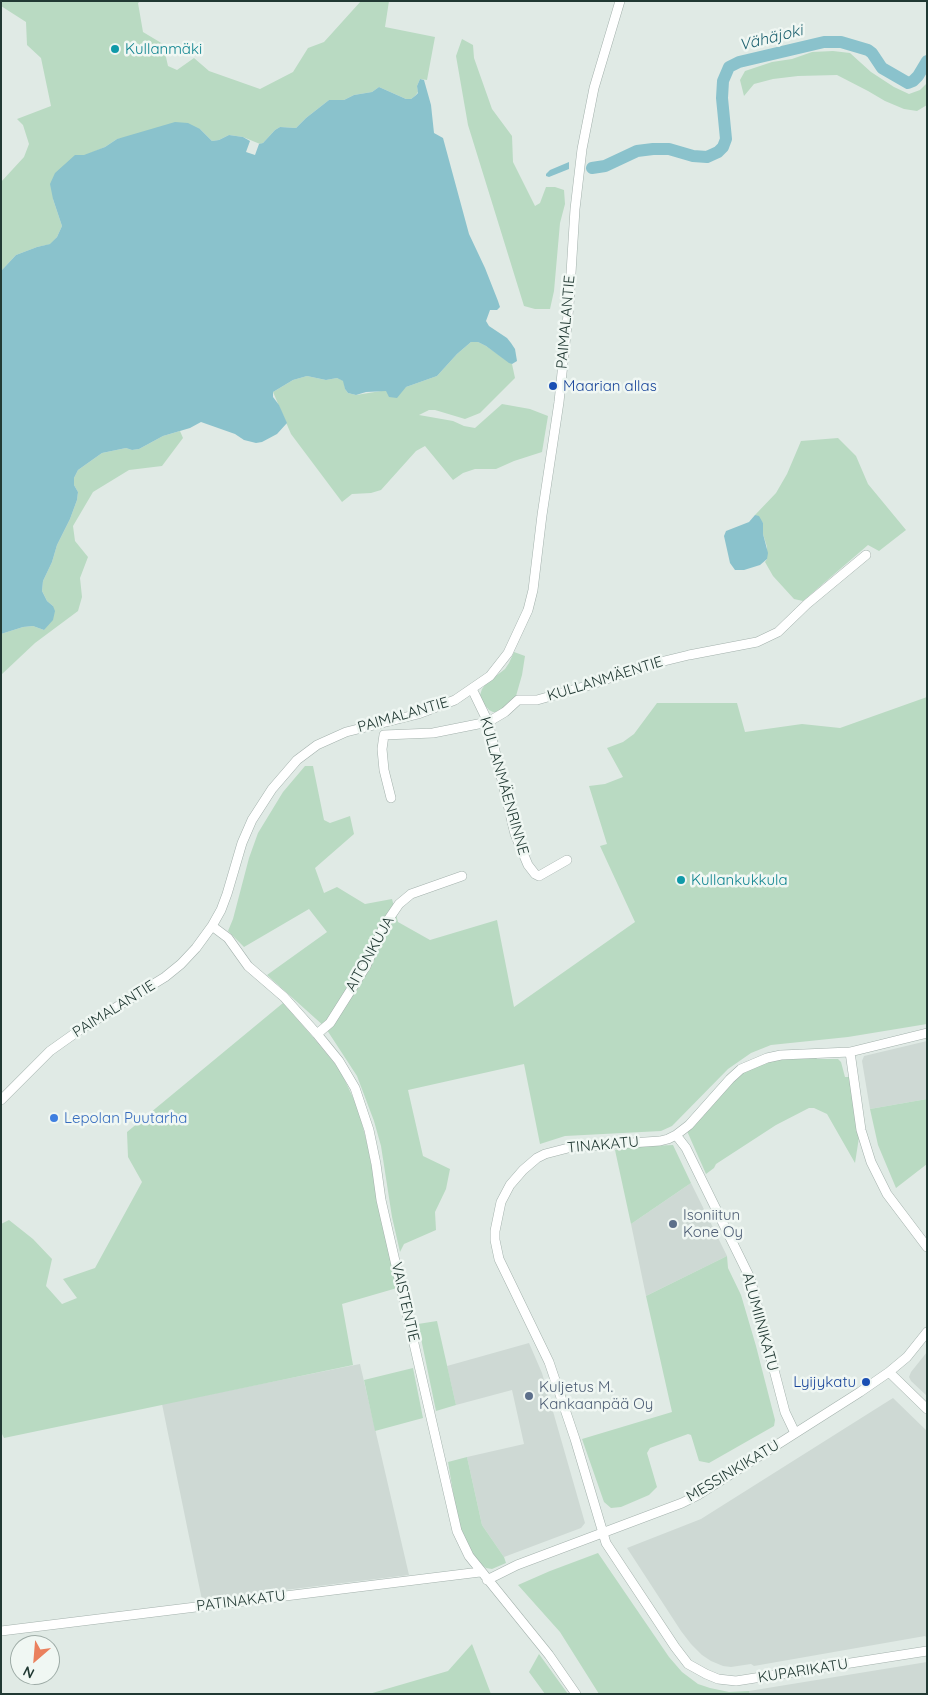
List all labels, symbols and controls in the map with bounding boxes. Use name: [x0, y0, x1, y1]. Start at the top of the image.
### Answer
water label: Vähäjoki: [737, 21, 805, 55]
place label: Kullanmäki: [125, 40, 202, 58]
marker: Kullanmäki: [109, 43, 121, 55]
street label: PAIMALANTIE: [553, 274, 579, 370]
place label: Maarian allas: [563, 377, 657, 395]
marker: Maarian allas: [547, 380, 559, 392]
street label: KULLANMÄENTIE: [545, 653, 665, 705]
street label: PAIMALANTIE: [355, 693, 451, 737]
street label: KULLANMÄENRINNE: [476, 715, 532, 857]
place label: Kullankukkula: [691, 871, 788, 889]
marker: Kullankukkula: [675, 874, 687, 886]
street label: AITONKUJA: [342, 913, 398, 995]
street label: PAIMALANTIE: [69, 977, 159, 1041]
place label: Lepolan Puutarha: [64, 1109, 187, 1127]
marker: Lepolan Puutarha: [48, 1112, 60, 1124]
street label: TINAKATU: [566, 1133, 640, 1157]
place label: Isoniitun Kone Oy: [683, 1206, 743, 1241]
marker: Isoniitun Kone Oy: [667, 1218, 679, 1230]
street label: VAISTENTIE: [387, 1260, 423, 1344]
street label: ALUMIINIKATU: [738, 1271, 782, 1373]
place label: Lyijykatu: [793, 1373, 856, 1391]
marker: Lyijykatu: [860, 1376, 872, 1388]
place label: Kuljetus M. Kankaanpää Oy: [539, 1378, 653, 1413]
marker: Kuljetus M. Kankaanpää Oy: [523, 1390, 535, 1402]
street label: MESSINKIKATU: [683, 1436, 783, 1506]
street label: PATINAKATU: [195, 1587, 287, 1615]
north arrow: [10, 1635, 60, 1685]
street label: KUPARIKATU: [757, 1655, 849, 1687]
text: N: [20, 1662, 37, 1683]

